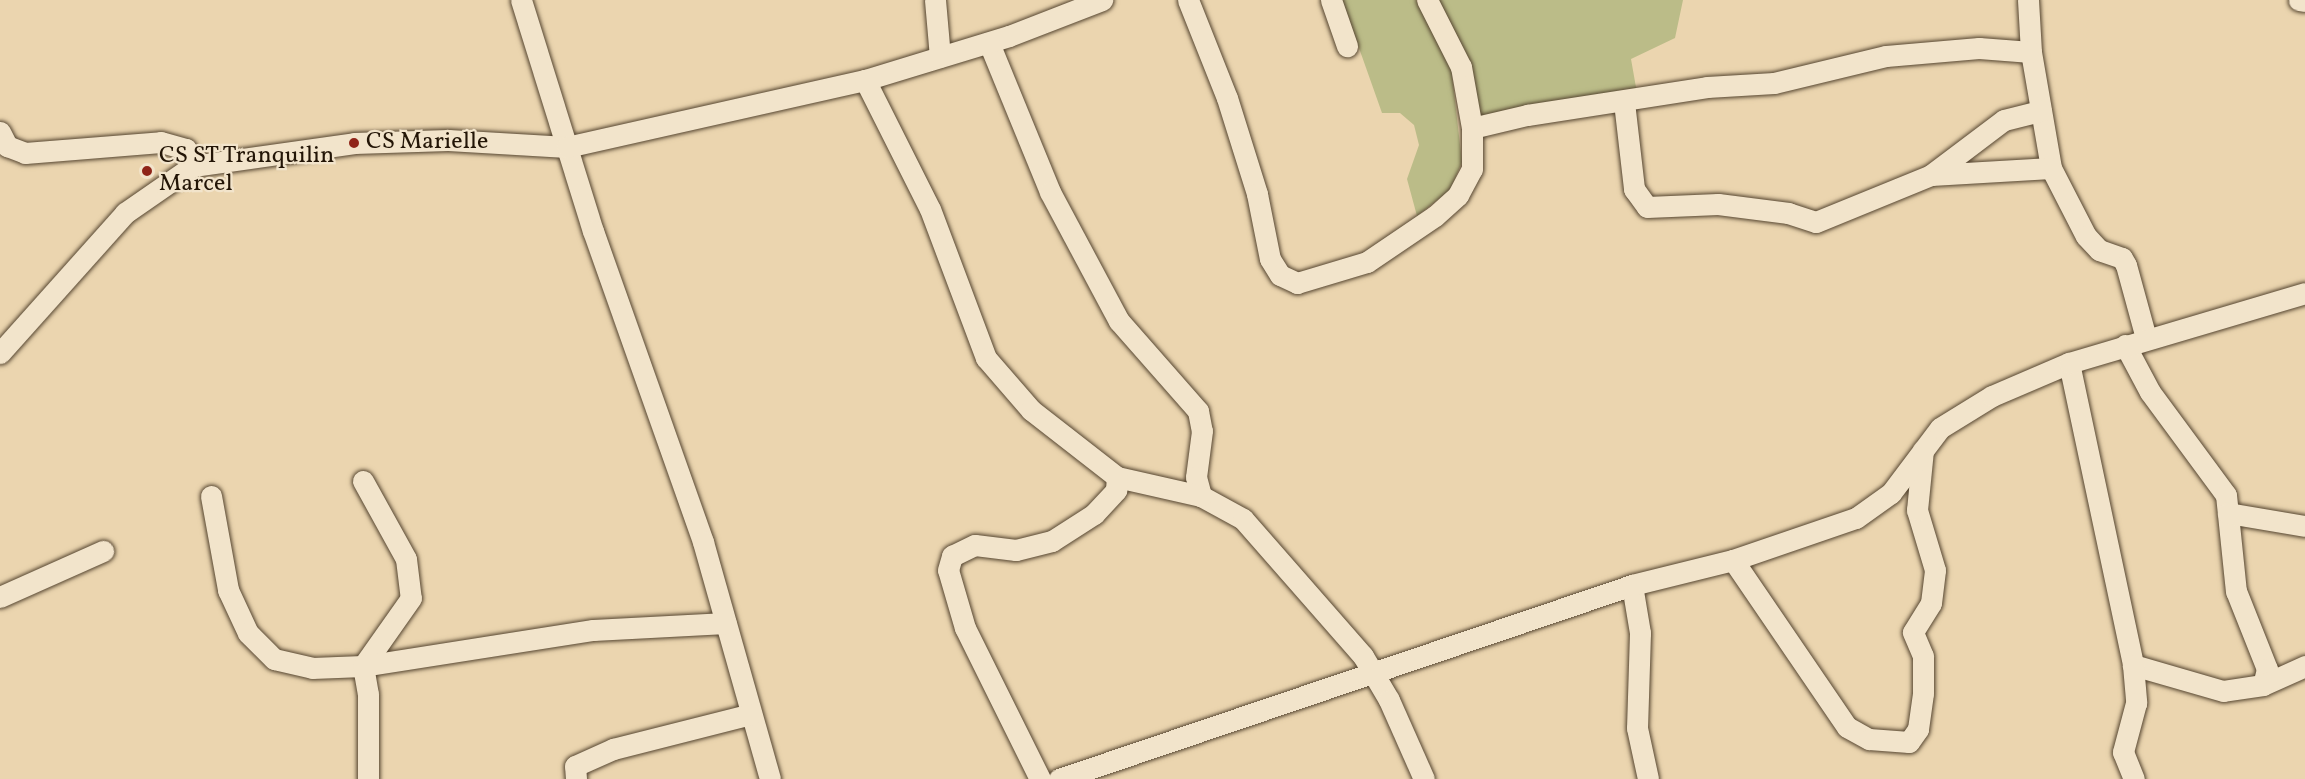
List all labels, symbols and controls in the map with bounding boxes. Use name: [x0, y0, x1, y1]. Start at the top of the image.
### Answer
place label: CS Marielle: [366, 129, 488, 157]
marker: CS Marielle: [347, 136, 361, 150]
place label: CS ST Tranquilin Marcel: [159, 143, 336, 199]
marker: CS ST Tranquilin Marcel: [140, 164, 154, 178]

